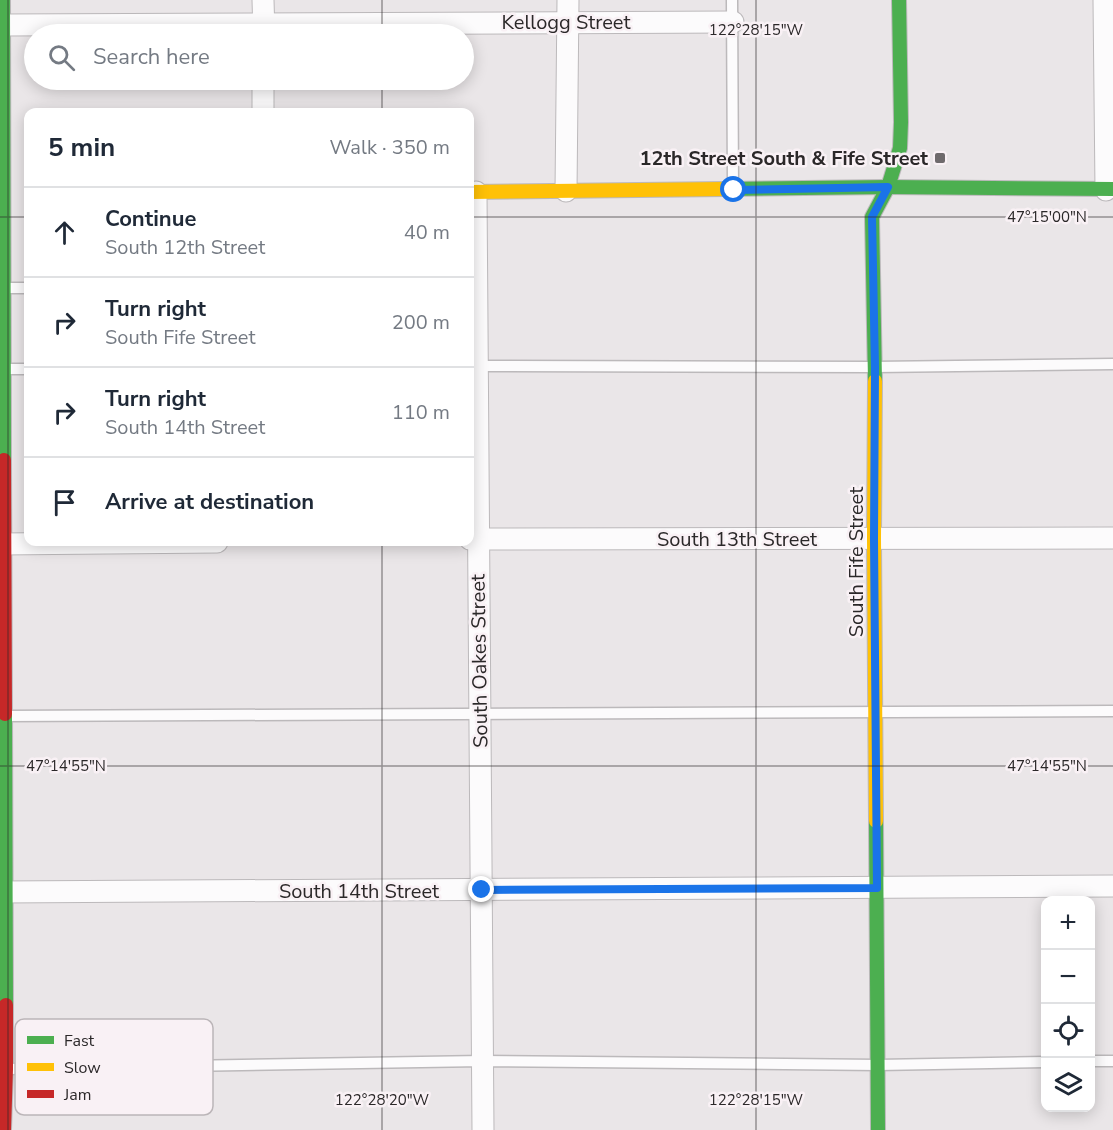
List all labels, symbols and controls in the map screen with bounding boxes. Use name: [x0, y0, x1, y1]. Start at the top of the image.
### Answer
street label: Kellogg Street: [502, 9, 631, 36]
text: 122°28'15"W: [709, 20, 804, 40]
search box: [24, 24, 474, 90]
icon: search: [45, 41, 78, 74]
text: Search here: [93, 42, 210, 72]
text: 5 min: [48, 130, 115, 165]
text: Walk · 350 m: [330, 134, 450, 161]
place label: 12th Street South & Fife Street: [639, 145, 928, 172]
marker: 12th Street South & Fife Street: [933, 151, 947, 165]
route start: [720, 176, 746, 202]
text: Continue: [105, 204, 196, 234]
text: 47°15'00"N: [1007, 207, 1087, 227]
icon: ahead: [48, 216, 81, 249]
text: 40 m: [404, 219, 450, 246]
text: South 12th Street: [105, 234, 265, 261]
text: Turn right: [105, 294, 206, 324]
icon: right: [48, 306, 81, 339]
text: 200 m: [392, 309, 450, 336]
text: South Fife Street: [105, 324, 255, 351]
text: Turn right: [105, 384, 206, 414]
icon: right: [48, 396, 81, 429]
text: 110 m: [392, 399, 450, 426]
text: South 14th Street: [105, 414, 265, 441]
icon: arrive: [48, 486, 81, 519]
street label: South Fife Street: [843, 486, 870, 637]
text: Arrive at destination: [105, 487, 314, 517]
street label: South 13th Street: [657, 526, 818, 553]
street label: South Oakes Street: [464, 573, 495, 748]
text: 47°14'55"N: [26, 756, 106, 776]
text: 47°14'55"N: [1007, 756, 1087, 776]
route end: [468, 876, 494, 902]
street label: South 14th Street: [279, 878, 440, 905]
map controls: [1041, 896, 1095, 1112]
button: +: [1041, 896, 1095, 950]
button: −: [1041, 950, 1095, 1004]
button: locate: [1041, 1004, 1095, 1058]
legend: [15, 1019, 213, 1115]
text: Fast: [64, 1030, 95, 1052]
text: Slow: [64, 1057, 101, 1079]
button: layers: [1041, 1058, 1095, 1112]
text: Jam: [63, 1084, 91, 1106]
text: 122°28'20"W: [335, 1090, 430, 1110]
text: 122°28'15"W: [709, 1090, 804, 1110]

